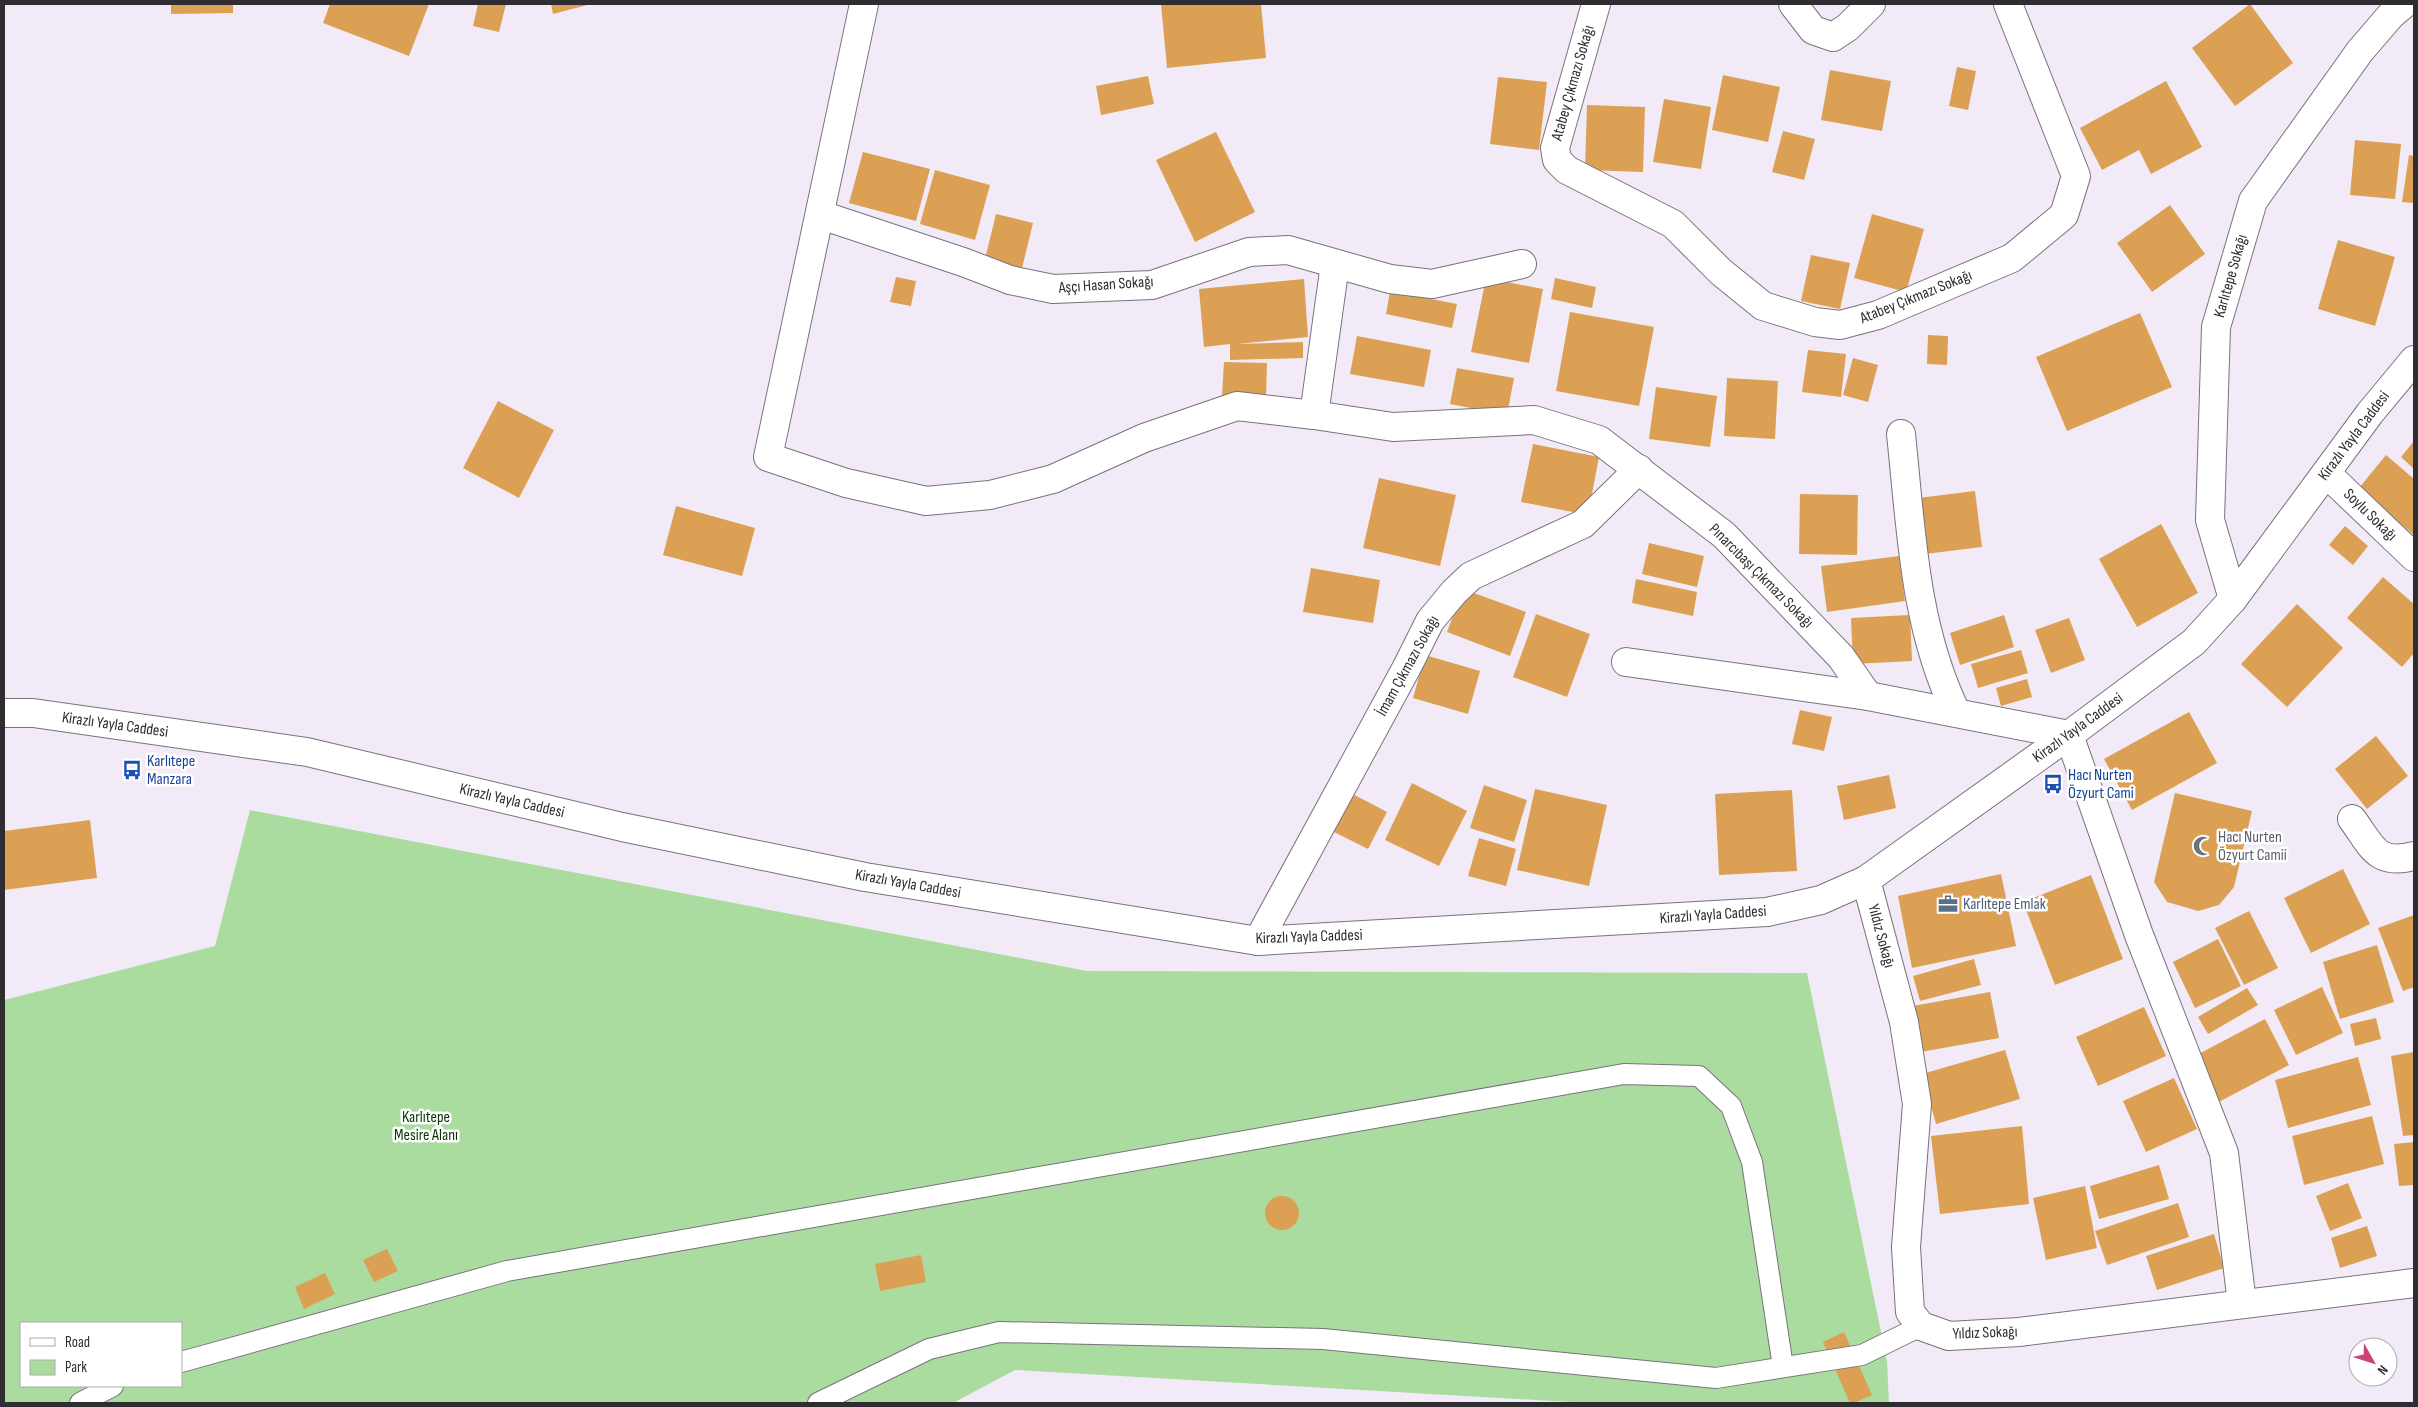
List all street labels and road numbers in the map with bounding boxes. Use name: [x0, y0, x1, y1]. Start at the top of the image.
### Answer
street label: Atabey Çıkmazı Sokağı: [1547, 23, 1599, 144]
street label: Karlıtepe Sokağı: [2210, 232, 2252, 320]
street label: Atabey Çıkmazı Sokağı: [1856, 266, 1975, 328]
street label: Aşçı Hasan Sokağı: [1057, 272, 1154, 298]
street label: Kirazlı Yayla Caddesi: [2314, 388, 2394, 484]
street label: Soylu Sokağı: [2339, 485, 2401, 545]
street label: Pınarcıbaşı Çıkmazı Sokağı: [1705, 520, 1817, 632]
street label: İmam Çıkmazı Sokağı: [1373, 612, 1443, 720]
street label: Kirazlı Yayla Caddesi: [2029, 689, 2127, 767]
street label: Kirazlı Yayla Caddesi: [61, 708, 169, 742]
street label: Kirazlı Yayla Caddesi: [458, 780, 566, 822]
street label: Kirazlı Yayla Caddesi: [854, 865, 962, 903]
street label: Kirazlı Yayla Caddesi: [1659, 902, 1767, 928]
street label: Yıldız Sokağı: [1863, 902, 1899, 970]
street label: Kirazlı Yayla Caddesi: [1255, 926, 1363, 948]
street label: Yıldız Sokağı: [1952, 1322, 2018, 1344]

